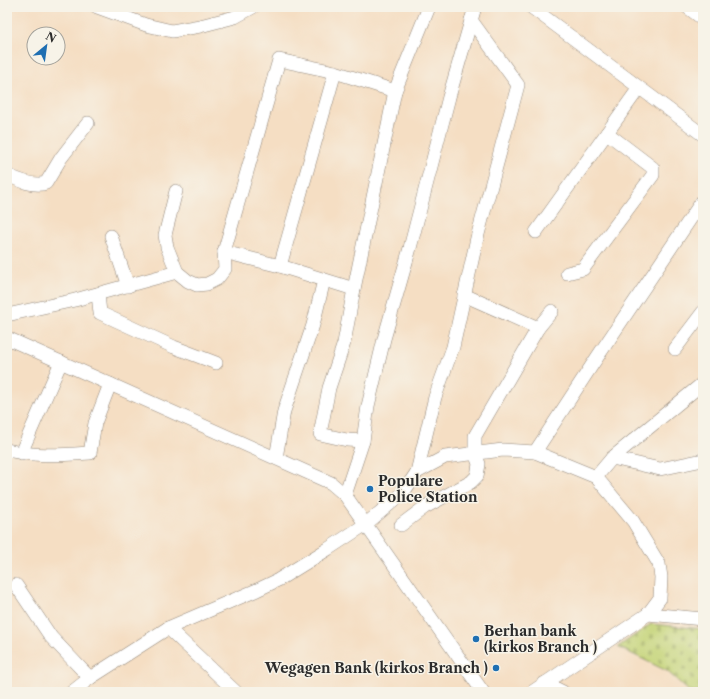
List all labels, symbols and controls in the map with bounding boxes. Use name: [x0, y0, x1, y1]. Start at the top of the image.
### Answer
north arrow: [26, 26, 66, 66]
text: N: [43, 29, 59, 46]
place label: Populare Police Station: [378, 472, 478, 506]
marker: Populare Police Station: [365, 484, 375, 494]
place label: Berhan bank (kirkos Branch ): [484, 622, 597, 656]
marker: Berhan bank (kirkos Branch ): [471, 634, 481, 644]
place label: Wegagen Bank (kirkos Branch ): [264, 659, 488, 677]
marker: Wegagen Bank (kirkos Branch ): [491, 663, 501, 673]

